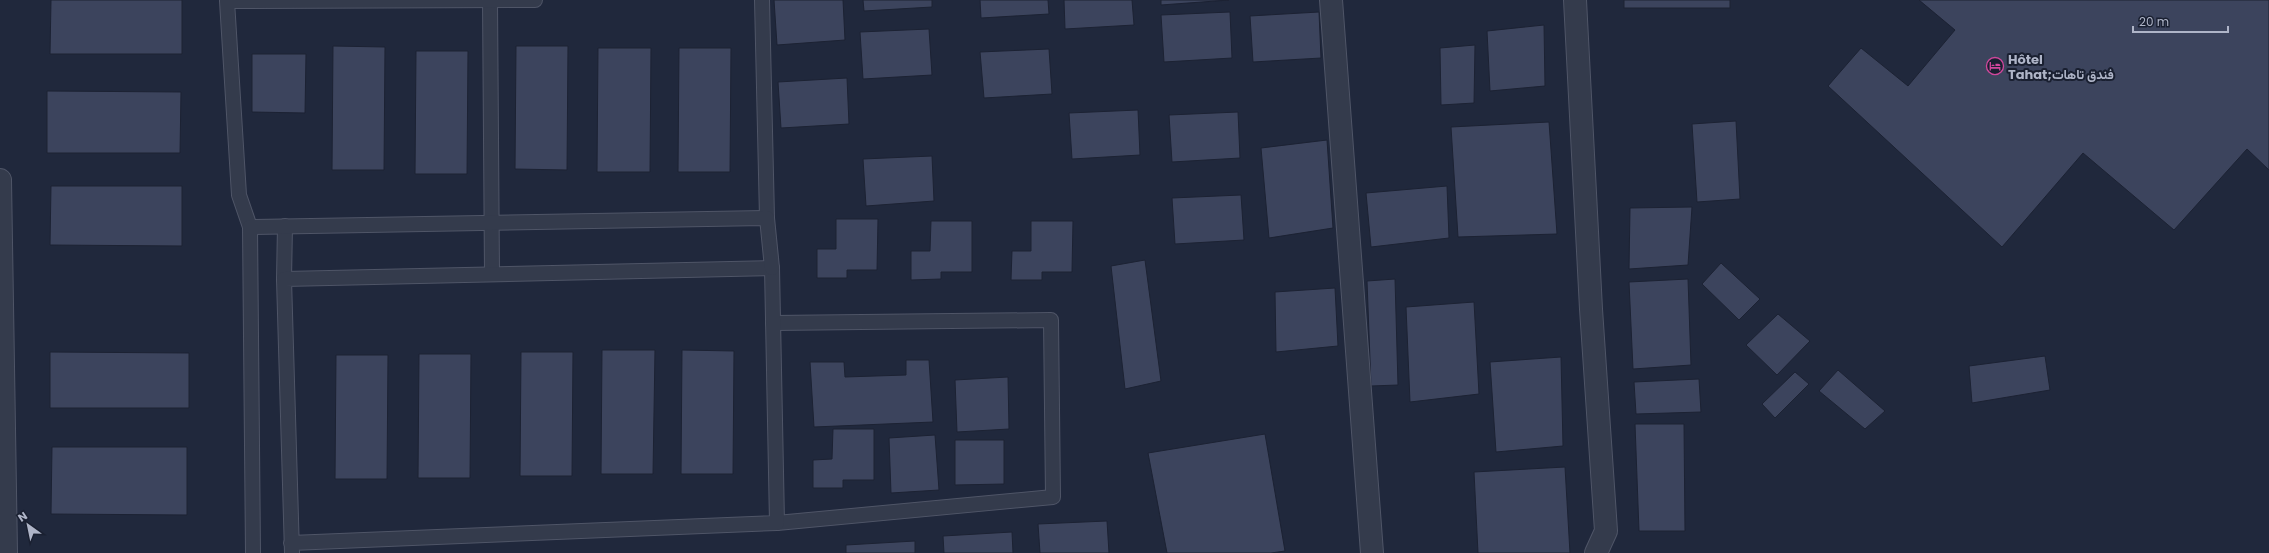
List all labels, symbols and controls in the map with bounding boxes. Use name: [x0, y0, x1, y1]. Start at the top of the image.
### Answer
scale bar: [2133, 8, 2228, 34]
text: 20 m: [2139, 13, 2169, 30]
place label: Hôtel Tahat;فندق تاهات: [2008, 50, 2114, 84]
hotel icon: Hôtel Tahat;فندق تاهات: [1985, 56, 2005, 76]
north arrow: [8, 505, 48, 545]
text: N: [15, 508, 30, 526]

